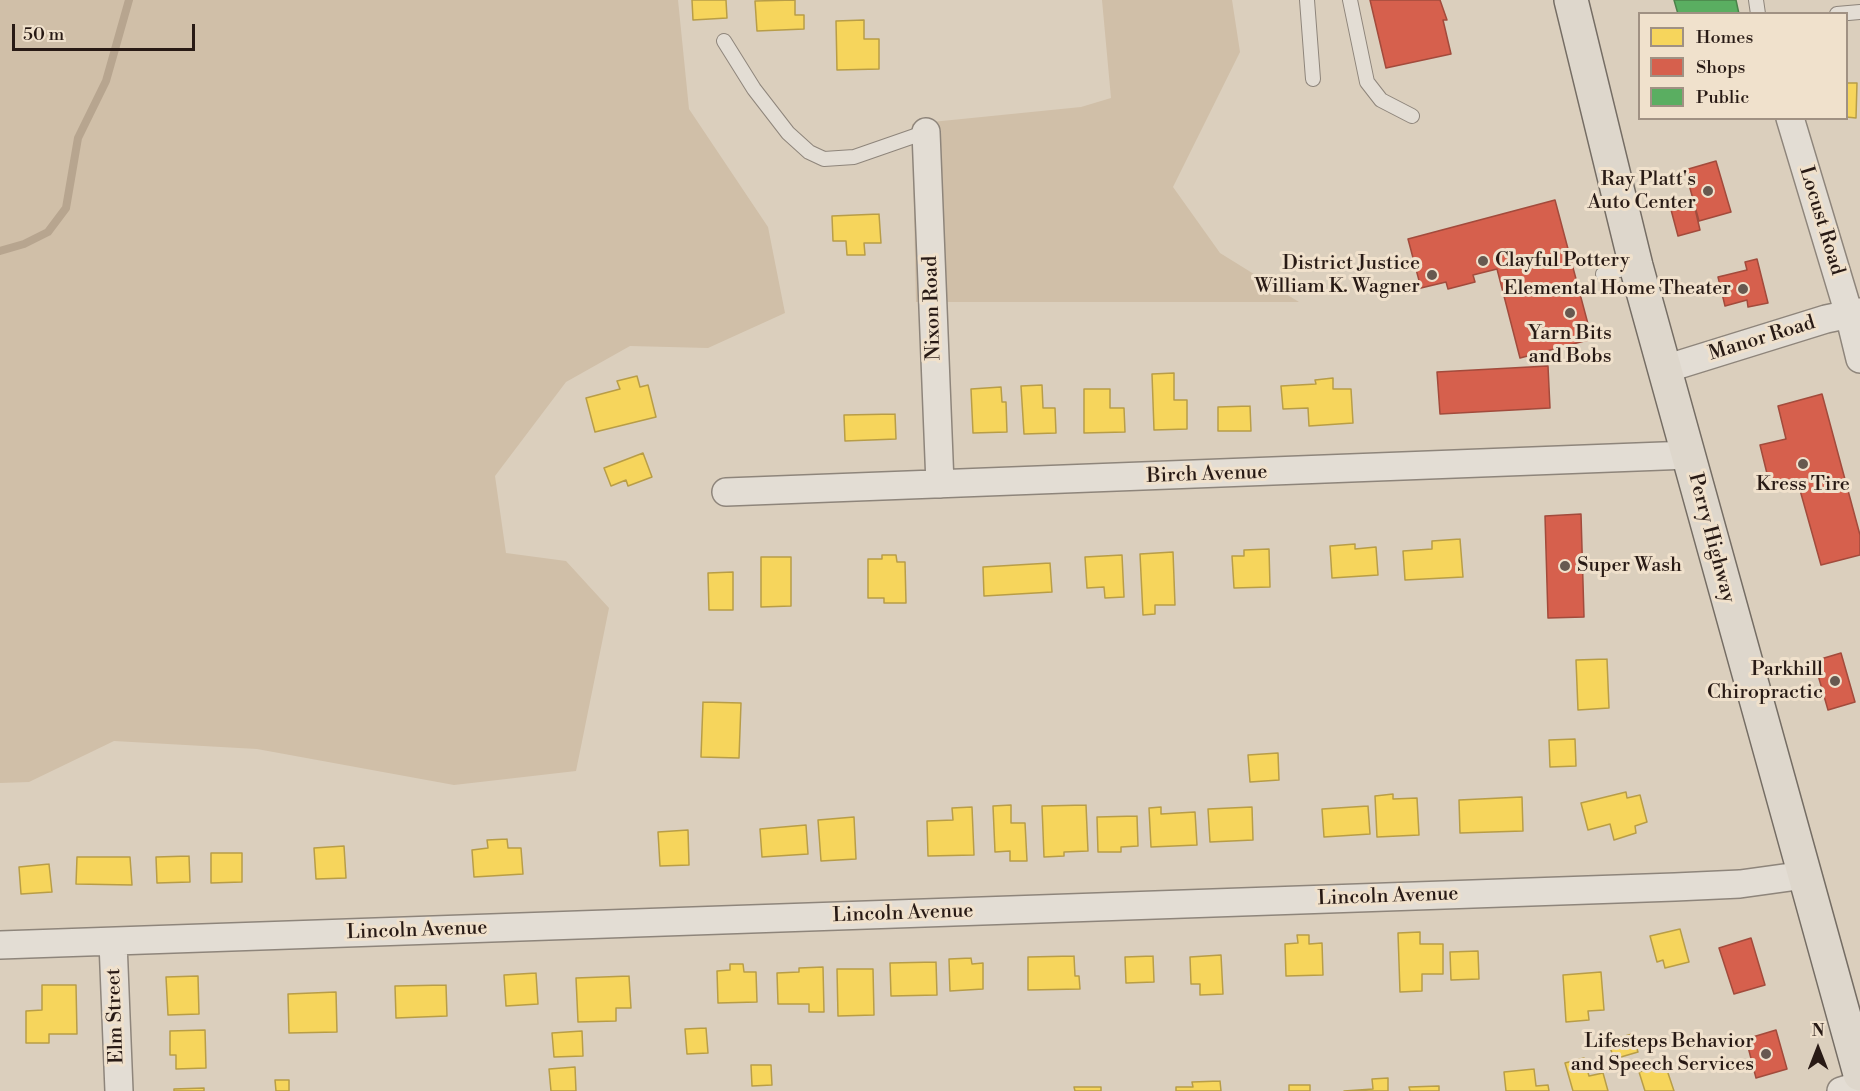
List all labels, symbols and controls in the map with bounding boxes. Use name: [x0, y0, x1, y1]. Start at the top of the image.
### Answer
scale bar: [15, 12, 198, 50]
legend: [1638, 12, 1848, 120]
text: 50 m: [23, 23, 64, 46]
text: Homes: [1696, 26, 1753, 49]
text: Shops: [1696, 56, 1745, 79]
text: Public: [1696, 86, 1749, 109]
street label: Locust Road: [1793, 164, 1849, 278]
place label: Ray Platt's Auto Center: [1587, 168, 1696, 215]
marker: Ray Platt's Auto Center: [1701, 184, 1715, 198]
place label: Clayful Pottery: [1495, 249, 1630, 273]
place label: District Justice William K. Wagner: [1255, 252, 1420, 299]
marker: Clayful Pottery: [1476, 254, 1490, 268]
street label: Nixon Road: [919, 255, 947, 361]
marker: District Justice William K. Wagner: [1425, 268, 1439, 282]
place label: Elemental Home Theater: [1504, 277, 1731, 301]
marker: Elemental Home Theater: [1736, 282, 1750, 296]
marker: Yarn Bits and Bobs: [1563, 306, 1577, 320]
street label: Manor Road: [1706, 311, 1818, 367]
place label: Yarn Bits and Bobs: [1528, 322, 1612, 369]
marker: Kress Tire: [1796, 457, 1810, 471]
street label: Birch Avenue: [1146, 461, 1268, 489]
street label: Perry Highway: [1682, 471, 1740, 605]
place label: Kress Tire: [1756, 473, 1850, 497]
place label: Super Wash: [1577, 554, 1682, 578]
marker: Super Wash: [1558, 559, 1572, 573]
place label: Parkhill Chiropractic: [1707, 658, 1823, 705]
marker: Parkhill Chiropractic: [1828, 674, 1842, 688]
street label: Lincoln Avenue: [1317, 883, 1459, 911]
street label: Lincoln Avenue: [832, 900, 974, 928]
street label: Lincoln Avenue: [346, 917, 488, 945]
street label: Elm Street: [102, 968, 130, 1064]
north arrow: [1788, 1019, 1848, 1079]
text: N: [1812, 1021, 1824, 1041]
place label: Lifesteps Behavior and Speech Services: [1571, 1030, 1754, 1077]
marker: Lifesteps Behavior and Speech Services: [1759, 1047, 1773, 1061]

